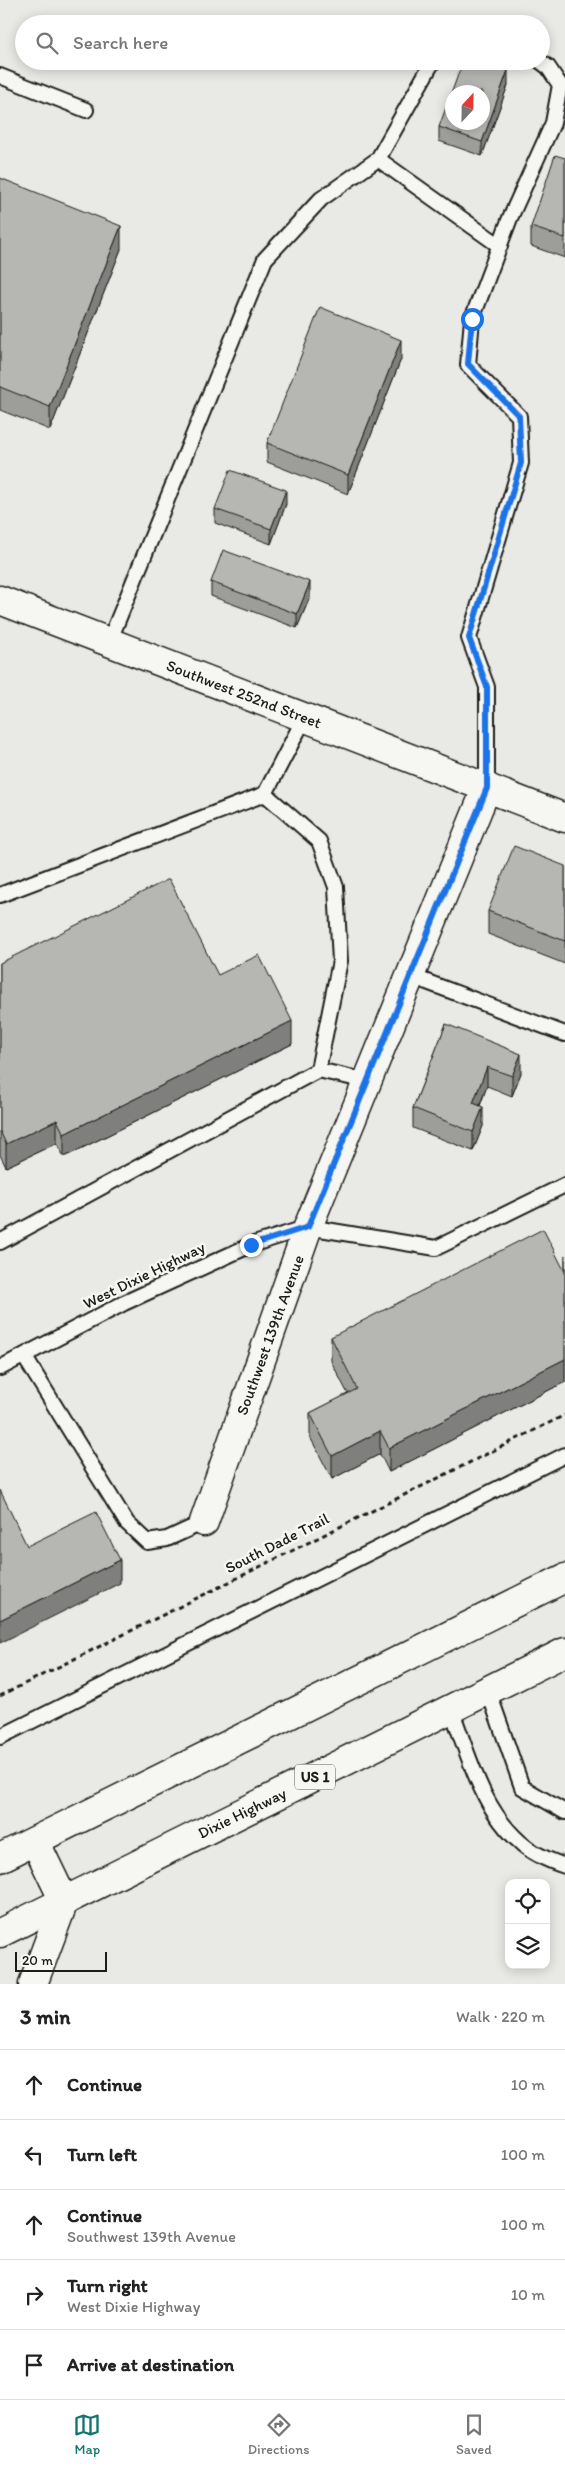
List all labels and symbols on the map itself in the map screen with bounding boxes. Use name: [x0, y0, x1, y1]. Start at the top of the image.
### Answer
north arrow: [445, 85, 490, 130]
route start: [461, 308, 484, 331]
street label: Southwest 252nd Street: [164, 656, 324, 732]
route end: [240, 1234, 263, 1257]
street label: West Dixie Highway: [80, 1237, 208, 1313]
street label: Southwest 139th Avenue: [232, 1252, 308, 1418]
street label: South Dade Trail: [222, 1508, 332, 1577]
road number: US 1: [295, 1764, 335, 1790]
street label: Dixie Highway: [195, 1783, 290, 1843]
scale bar: [15, 1949, 108, 1972]

